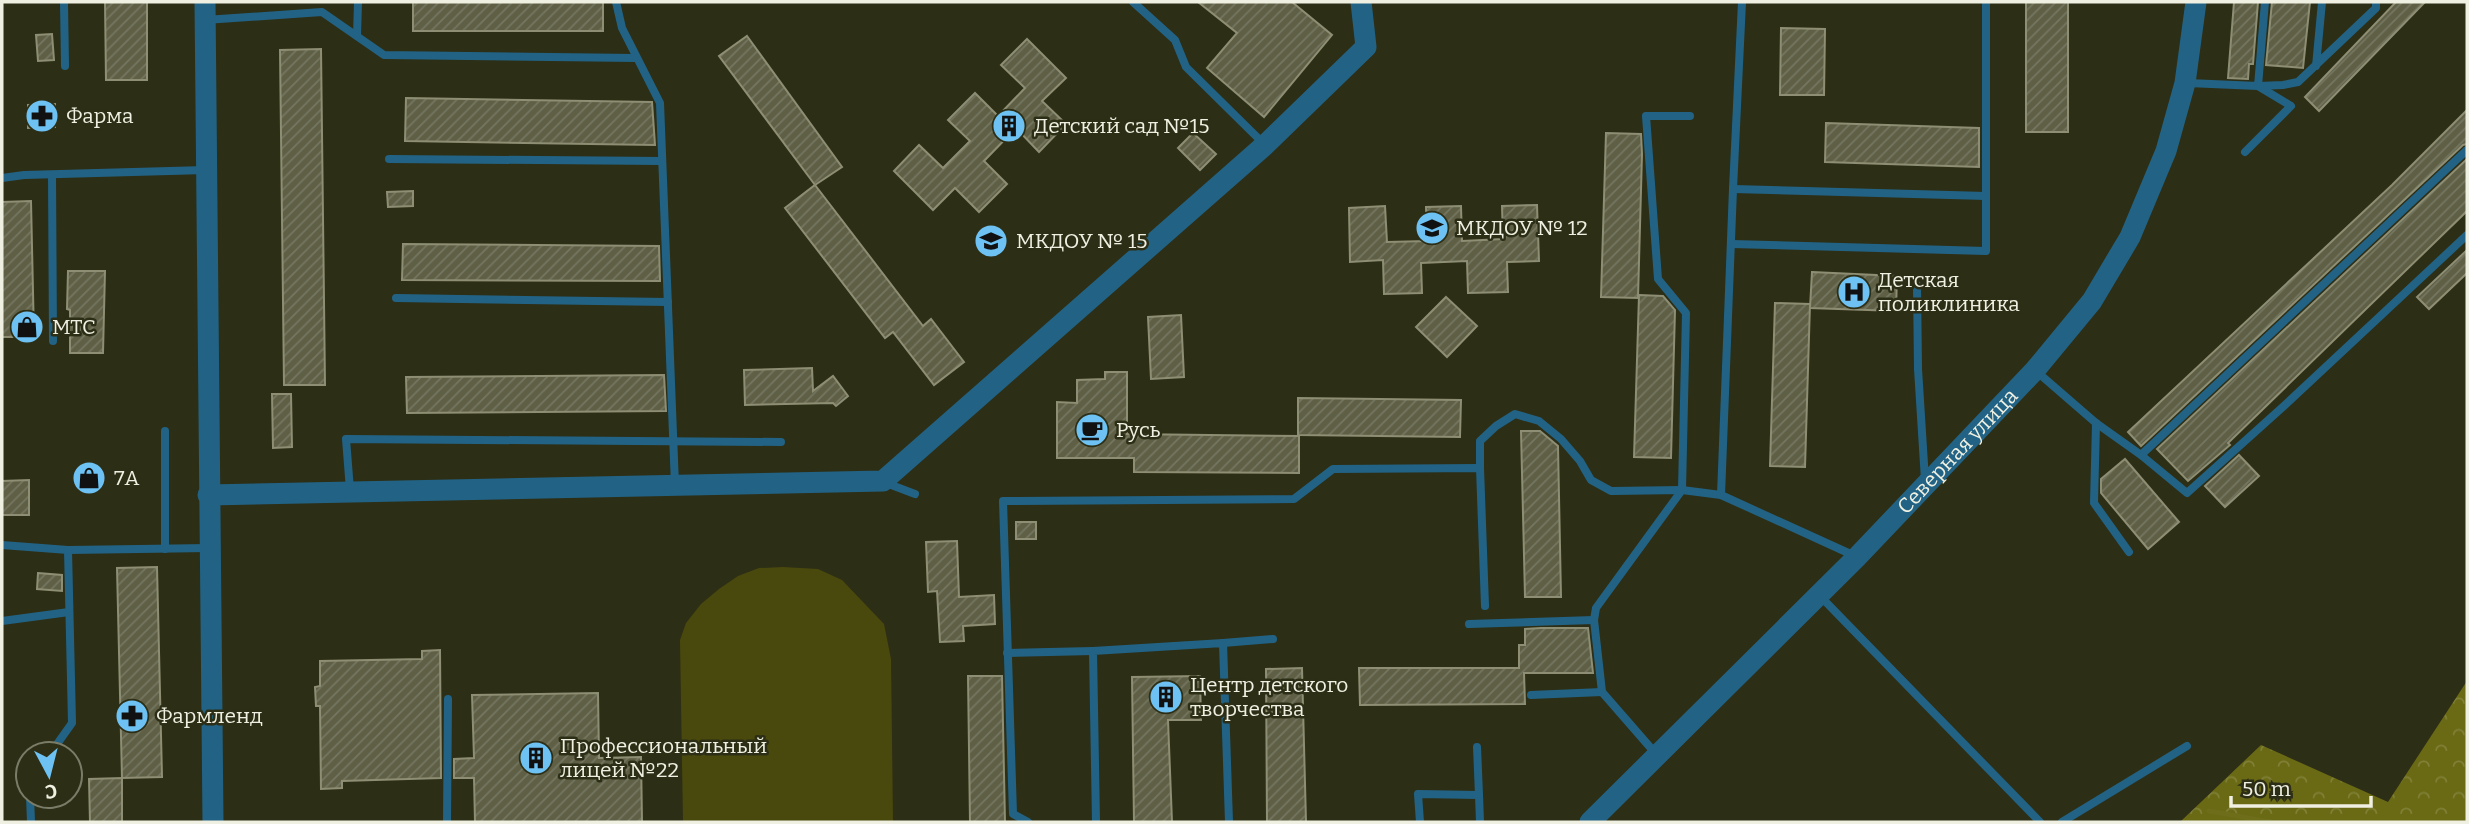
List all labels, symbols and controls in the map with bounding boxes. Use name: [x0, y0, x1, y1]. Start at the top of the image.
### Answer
pharmacy icon: Фарма: [23, 97, 61, 135]
place label: Фарма: [66, 103, 134, 129]
building icon: Детский сад №15: [990, 107, 1028, 145]
place label: Детский сад №15: [1034, 113, 1209, 139]
school or university icon: МКДОУ № 12: [1413, 209, 1451, 247]
place label: МКДОУ № 12: [1456, 215, 1588, 241]
school or university icon: МКДОУ № 15: [972, 222, 1010, 260]
place label: МКДОУ № 15: [1016, 228, 1148, 254]
place label: Детская поликлиника: [1878, 267, 2020, 317]
hospital icon: Детская поликлиника: [1835, 273, 1873, 311]
shop icon: МТС: [8, 308, 46, 346]
place label: МТС: [52, 314, 96, 340]
street label: Северная улица: [1892, 383, 2024, 520]
cafe icon: Русь: [1073, 411, 1111, 449]
place label: Русь: [1116, 417, 1161, 443]
shop icon: 7А: [70, 459, 108, 497]
place label: 7А: [114, 465, 140, 491]
place label: Центр детского творчества: [1190, 672, 1348, 722]
building icon: Центр детского творчества: [1147, 678, 1185, 716]
pharmacy icon: Фармленд: [113, 697, 151, 735]
place label: Фармленд: [156, 703, 263, 729]
place label: Профессиональный лицей №22: [560, 733, 767, 783]
building icon: Профессиональный лицей №22: [517, 739, 555, 777]
north arrow: [14, 740, 84, 810]
scale bar: [2231, 764, 2371, 808]
text: 50 m: [2242, 776, 2291, 802]
text: С: [44, 779, 58, 804]

